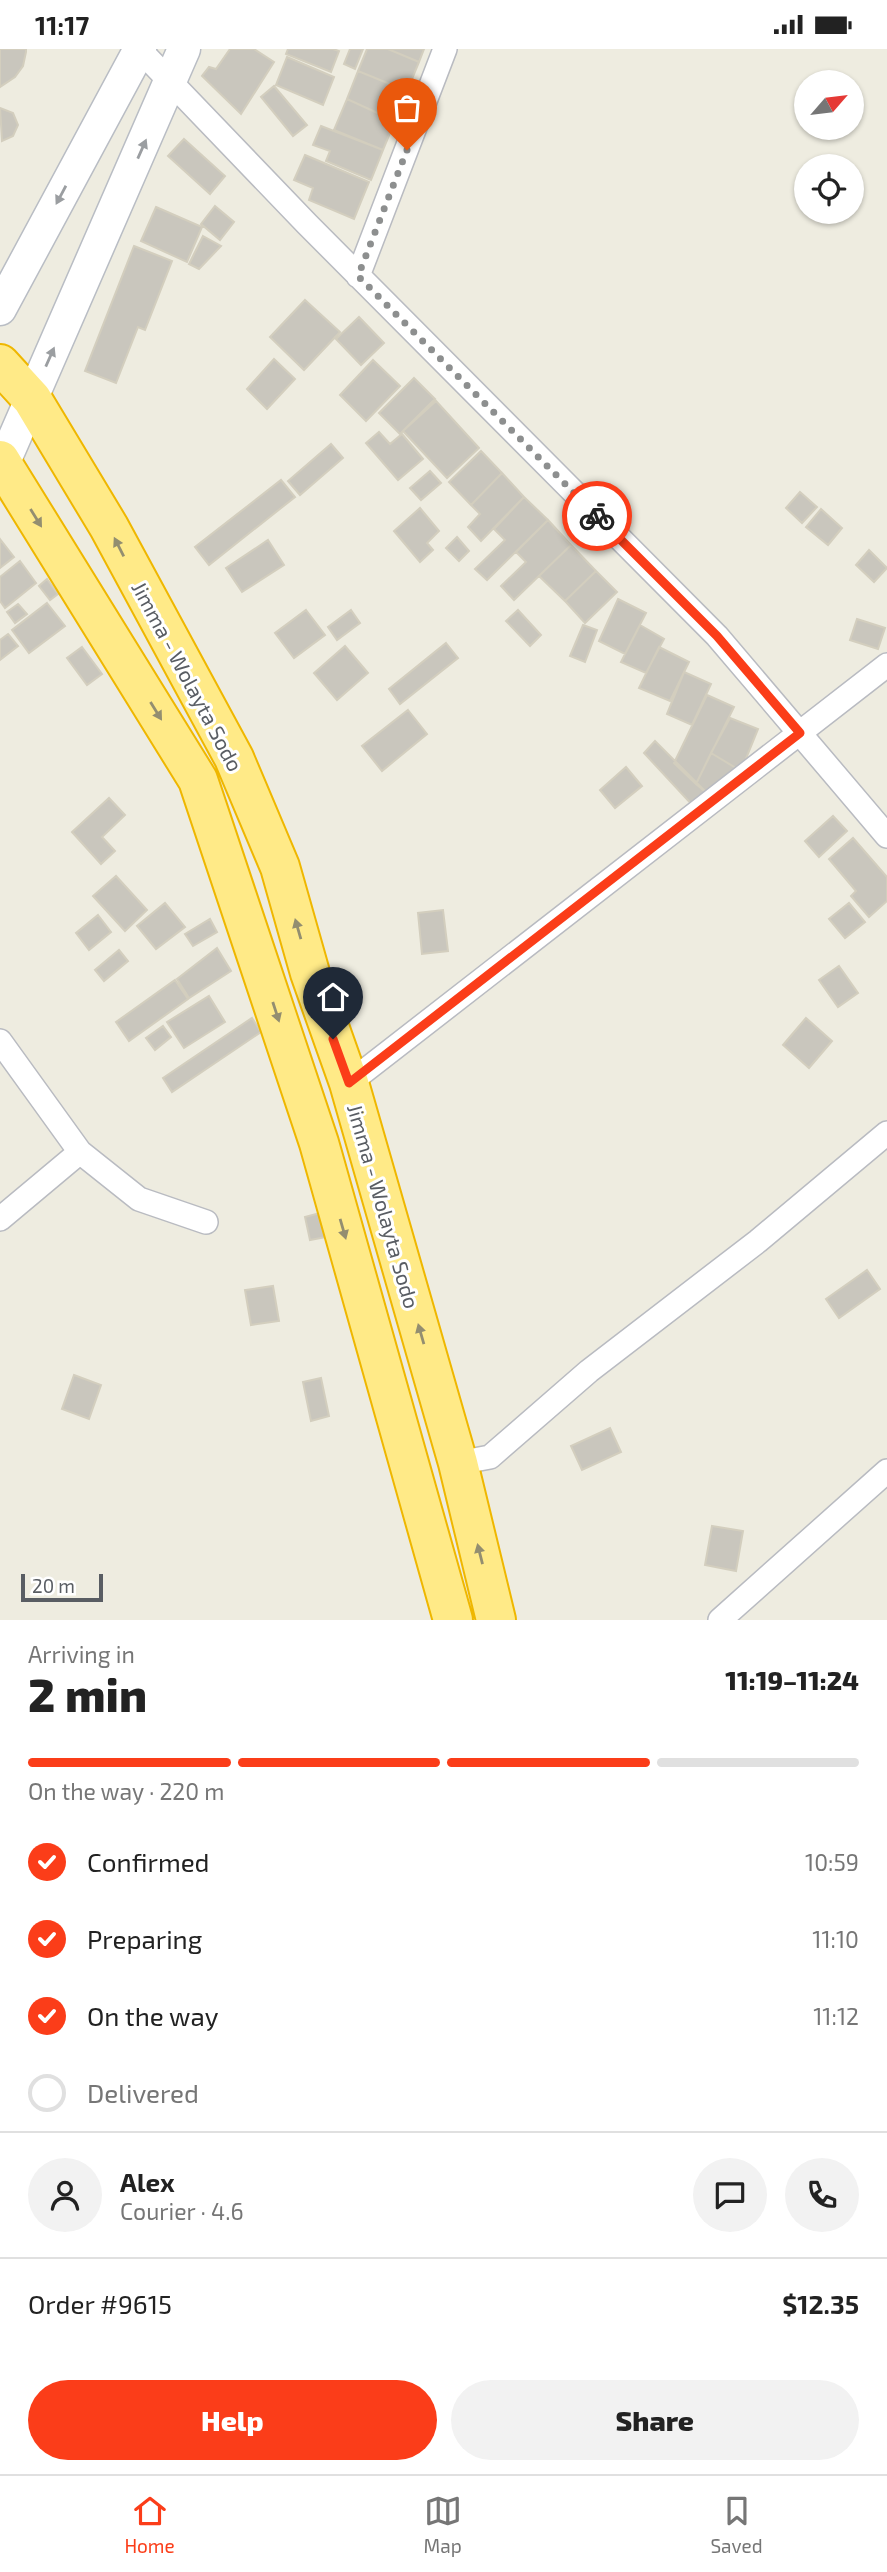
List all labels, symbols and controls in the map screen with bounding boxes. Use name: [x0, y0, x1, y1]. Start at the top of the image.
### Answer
text: 11:17: [35, 9, 89, 40]
north arrow: [794, 70, 864, 140]
map controls: [794, 70, 864, 224]
pin: [377, 78, 437, 150]
icon: bag: [388, 89, 426, 127]
one-way arrow: [137, 138, 148, 159]
button: locate: [794, 154, 864, 224]
one-way arrow: [55, 186, 67, 205]
one-way arrow: [44, 347, 56, 367]
courier: [562, 481, 632, 551]
icon: bike: [578, 497, 616, 535]
one-way arrow: [29, 508, 42, 527]
one-way arrow: [114, 536, 126, 556]
street label: Jimma - Wolayta Sodo: [127, 577, 249, 775]
one-way arrow: [149, 701, 162, 721]
one-way arrow: [292, 918, 303, 940]
pin: [303, 967, 363, 1039]
icon: home: [314, 978, 352, 1016]
one-way arrow: [271, 1002, 281, 1023]
street label: Jimma - Wolayta Sodo: [343, 1101, 425, 1311]
one-way arrow: [338, 1218, 349, 1240]
one-way arrow: [415, 1323, 426, 1345]
one-way arrow: [474, 1543, 485, 1565]
scale bar: [21, 1571, 103, 1603]
text: 20 m: [32, 1574, 75, 1597]
text: Arriving in: [28, 1640, 135, 1668]
text: 11:19–11:24: [725, 1664, 859, 1695]
text: 2 min: [28, 1666, 147, 1721]
text: On the way · 220 m: [28, 1777, 224, 1805]
icon: check: [28, 1843, 66, 1881]
text: Confirmed: [87, 1846, 210, 1877]
text: 10:59: [805, 1848, 859, 1876]
icon: check: [28, 1920, 66, 1958]
text: Preparing: [87, 1923, 202, 1954]
text: 11:10: [812, 1925, 859, 1953]
icon: check: [28, 1997, 66, 2035]
text: On the way: [87, 2000, 218, 2031]
text: 11:12: [813, 2002, 859, 2030]
text: Delivered: [87, 2077, 199, 2108]
button: person: [28, 2158, 102, 2232]
button: chat: [693, 2158, 767, 2232]
button: phone: [785, 2158, 859, 2232]
text: Alex: [120, 2166, 175, 2197]
text: Courier · 4.6: [120, 2197, 244, 2225]
text: Order #9615: [28, 2288, 172, 2319]
text: $12.35: [782, 2288, 859, 2319]
button: Help: [28, 2380, 437, 2460]
button: Share: [451, 2380, 859, 2460]
tab: Home: [124, 2492, 175, 2557]
tab: Map: [424, 2492, 462, 2557]
tab: Saved: [710, 2492, 763, 2557]

